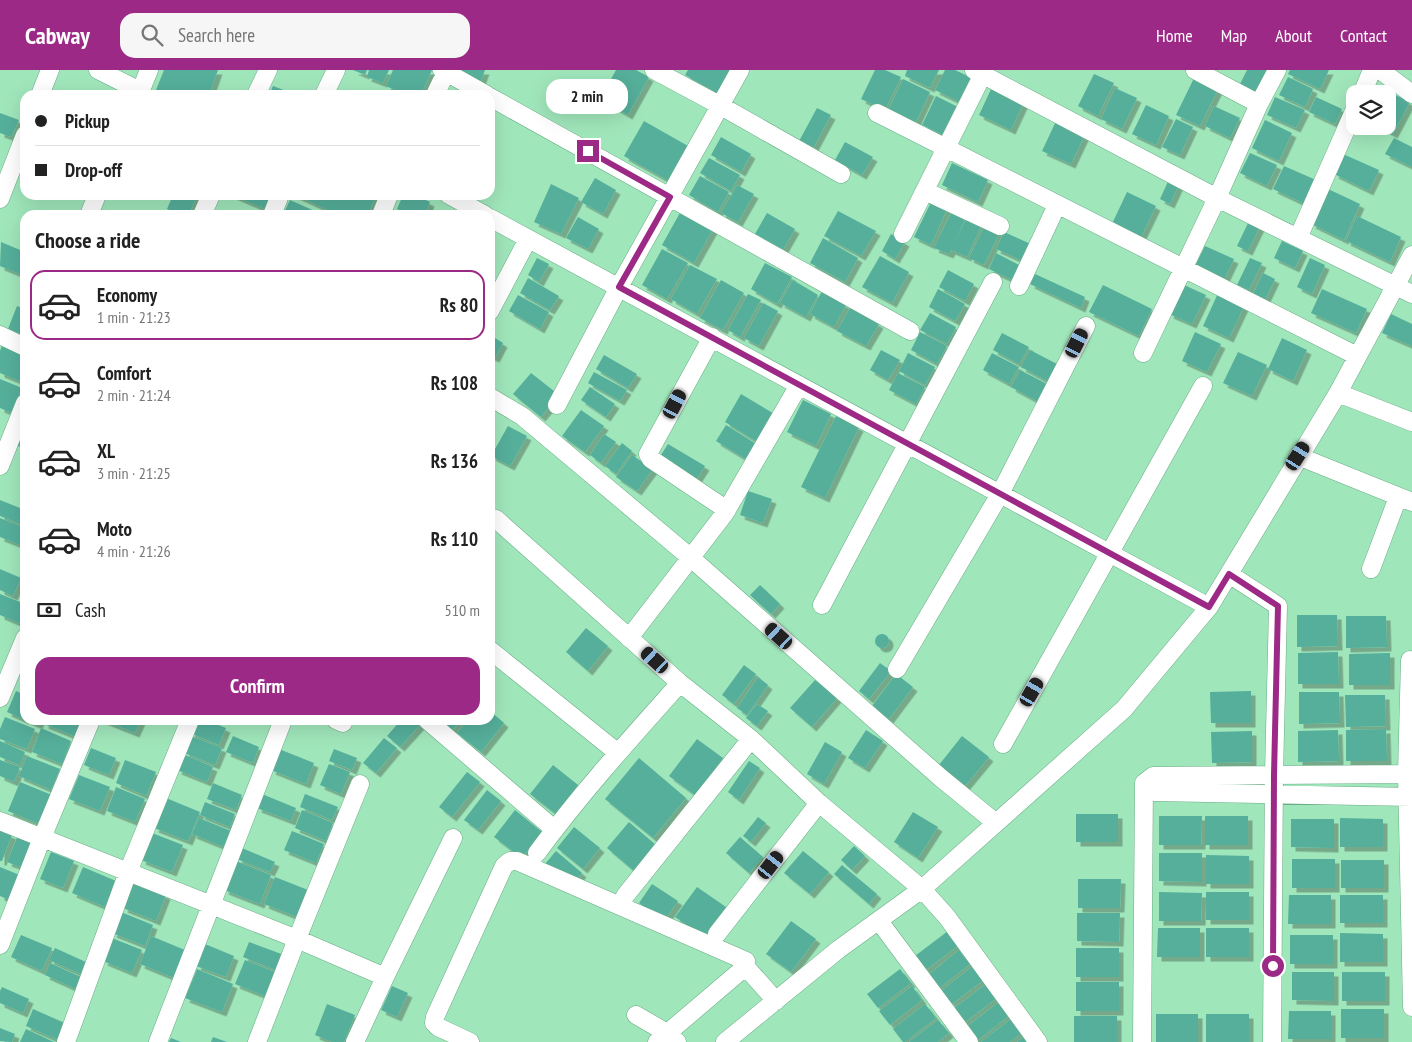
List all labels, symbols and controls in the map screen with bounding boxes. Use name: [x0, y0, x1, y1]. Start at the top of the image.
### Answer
search box: [120, 13, 470, 58]
text: Cabway: [25, 20, 90, 51]
icon: search: [138, 21, 166, 49]
text: Search here: [178, 23, 255, 47]
text: Home: [1156, 24, 1193, 47]
text: Map: [1221, 24, 1247, 47]
text: About: [1275, 24, 1312, 47]
text: Contact: [1340, 24, 1387, 47]
callout: 2 min: [547, 78, 629, 114]
map controls: [1346, 85, 1396, 135]
button: layers: [1346, 85, 1396, 135]
text: 2 min: [571, 86, 603, 106]
text: Pickup: [65, 109, 110, 133]
route end: [577, 140, 599, 162]
text: Drop-off: [65, 158, 122, 182]
text: Choose a ride: [35, 226, 140, 254]
icon: car: [37, 283, 82, 328]
text: Economy: [97, 283, 157, 307]
text: Rs 80: [440, 293, 478, 317]
text: 1 min · 21:23: [97, 307, 171, 327]
car: [1063, 326, 1090, 360]
icon: car: [37, 361, 82, 406]
text: Comfort: [97, 361, 151, 385]
text: Rs 108: [431, 371, 478, 395]
text: 2 min · 21:24: [97, 385, 171, 405]
car: [661, 387, 688, 421]
icon: car: [37, 439, 82, 484]
text: XL: [97, 439, 115, 463]
car: [1283, 439, 1312, 473]
text: Rs 136: [431, 449, 478, 473]
text: 3 min · 21:25: [97, 463, 171, 483]
icon: car: [37, 517, 82, 562]
text: Moto: [97, 517, 132, 541]
text: Rs 110: [431, 527, 478, 551]
text: 4 min · 21:26: [97, 541, 171, 561]
icon: cash: [35, 596, 63, 624]
text: Cash: [75, 598, 106, 622]
text: 510 m: [445, 600, 480, 620]
car: [762, 620, 795, 652]
car: [638, 644, 671, 676]
button: Confirm: [35, 657, 480, 715]
car: [1018, 675, 1045, 709]
car: [755, 849, 786, 881]
route start: [1262, 955, 1284, 977]

